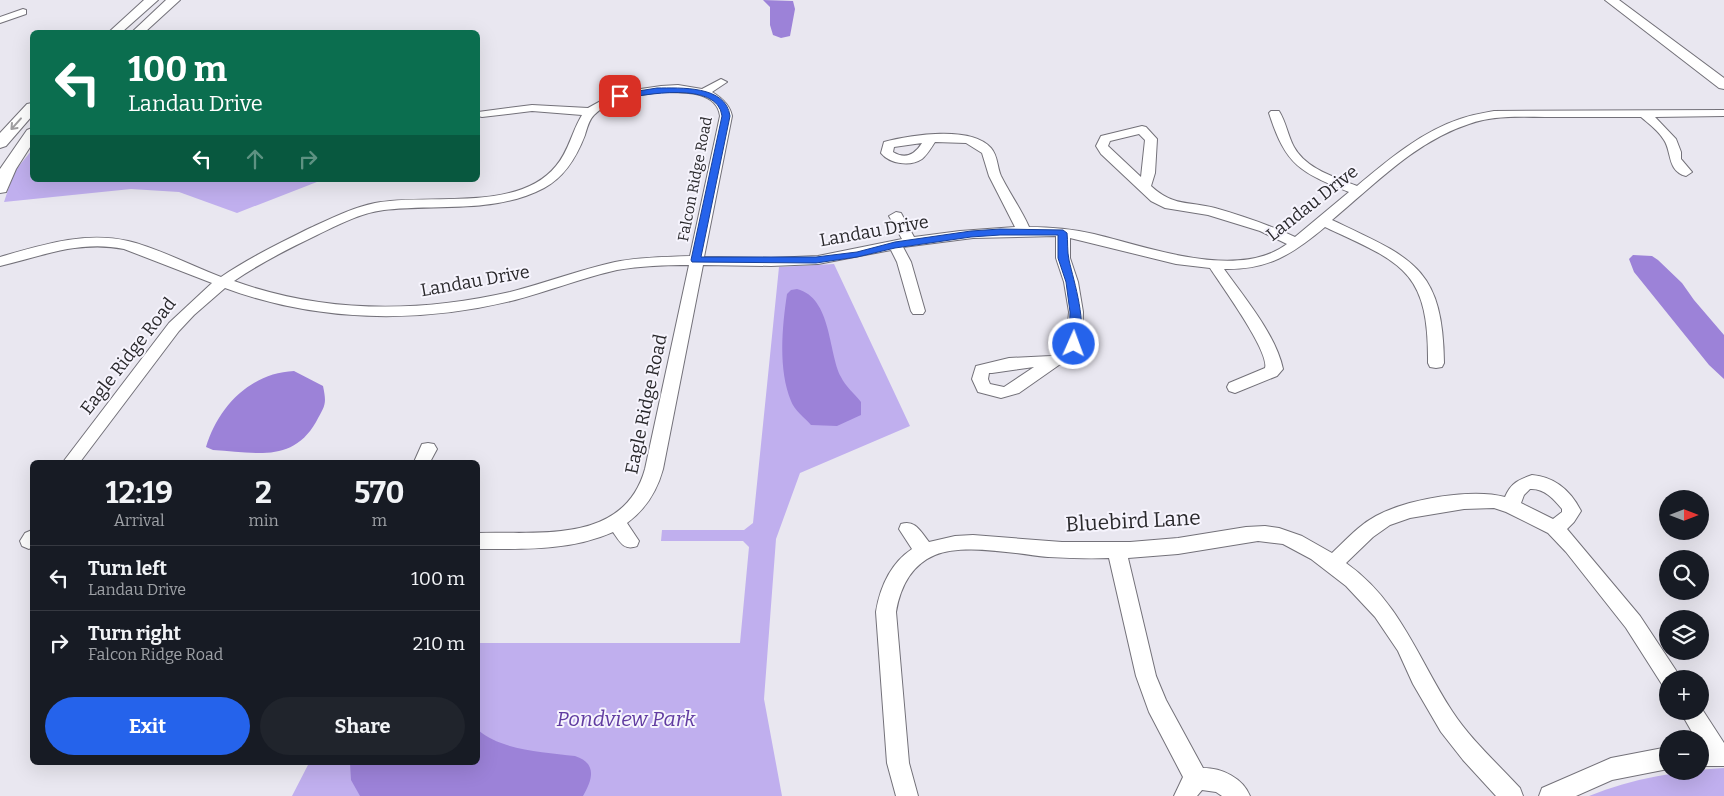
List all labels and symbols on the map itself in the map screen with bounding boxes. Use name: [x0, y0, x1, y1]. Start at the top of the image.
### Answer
pin: [599, 75, 641, 117]
street label: Falcon Ridge Road: [674, 115, 716, 243]
one-way arrow: [10, 118, 21, 131]
street label: Landau Drive: [1262, 160, 1362, 246]
street label: Landau Drive: [818, 211, 930, 251]
street label: Landau Drive: [419, 261, 531, 301]
street label: Eagle Ridge Road: [75, 293, 181, 419]
position arrow: [1047, 317, 1099, 369]
street label: Eagle Ridge Road: [620, 332, 672, 476]
north arrow: [1659, 490, 1709, 540]
street label: Bluebird Lane: [1065, 504, 1201, 538]
park label: Pondview Park: [556, 706, 696, 732]

